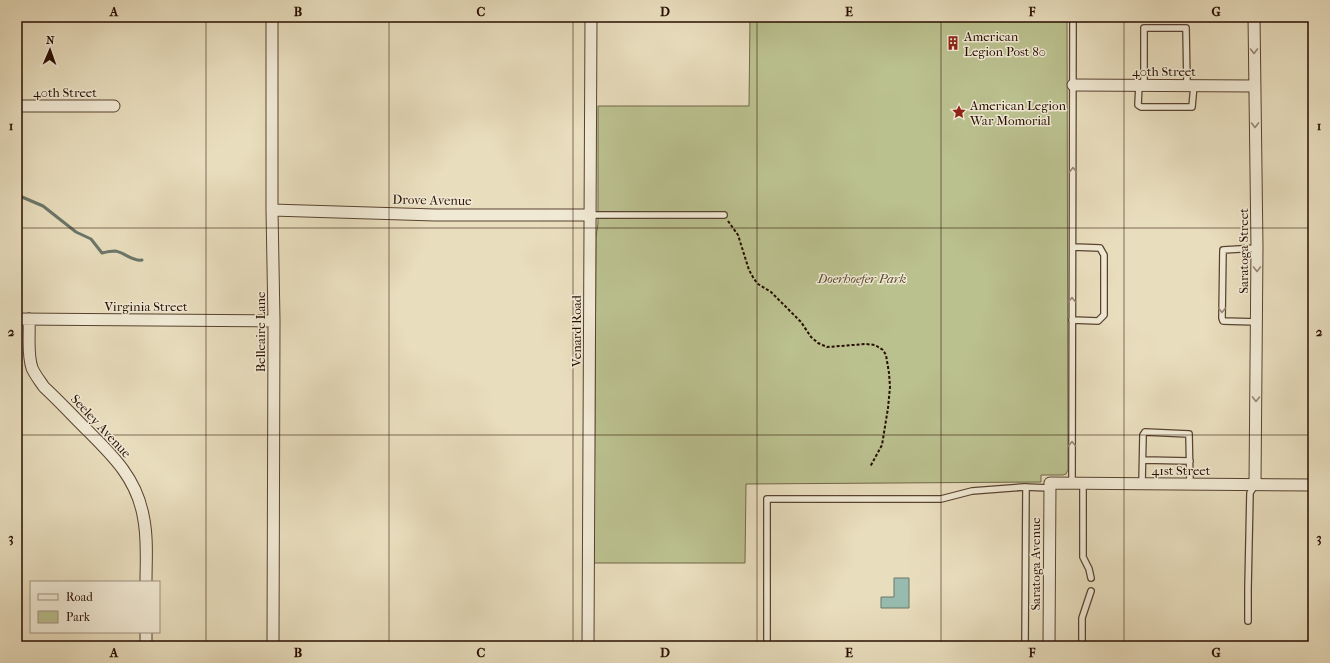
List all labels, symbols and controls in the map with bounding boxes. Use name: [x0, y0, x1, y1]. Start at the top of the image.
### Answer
text: A: [109, 4, 119, 19]
text: B: [294, 4, 303, 19]
text: C: [477, 4, 486, 19]
text: D: [660, 4, 670, 19]
text: E: [845, 4, 853, 19]
text: F: [1028, 4, 1036, 19]
text: G: [1211, 4, 1221, 19]
place label: American Legion Post 80: [963, 29, 1046, 59]
north arrow: [30, 30, 70, 70]
text: N: [46, 34, 55, 47]
building icon: American Legion Post 80: [945, 35, 961, 51]
one-way arrow: [1250, 48, 1258, 54]
street label: 40th Street: [1132, 64, 1196, 79]
street label: 40th Street: [33, 85, 97, 100]
place label: American Legion War Momorial: [969, 98, 1067, 128]
place icon: American Legion War Momorial: [951, 104, 967, 120]
text: 1: [9, 118, 14, 133]
text: 1: [1317, 118, 1322, 133]
one-way arrow: [1251, 122, 1259, 128]
one-way arrow: [1069, 167, 1077, 173]
street label: Drove Avenue: [392, 192, 472, 208]
street label: Saratoga Street: [1236, 208, 1251, 294]
one-way arrow: [1253, 266, 1261, 272]
park label: Doerhoefer Park: [817, 271, 907, 286]
street label: Belleaire Lane: [253, 291, 268, 372]
street label: Venard Road: [569, 294, 584, 368]
one-way arrow: [1068, 297, 1076, 303]
street label: Virginia Street: [103, 299, 188, 314]
one-way arrow: [1218, 307, 1226, 313]
text: 2: [8, 324, 15, 339]
text: 2: [1316, 324, 1323, 339]
street label: Seeley Avenue: [68, 391, 134, 461]
one-way arrow: [1252, 396, 1260, 402]
one-way arrow: [1068, 441, 1076, 447]
street label: 41st Street: [1152, 463, 1211, 478]
street label: Saratoga Avenue: [1028, 517, 1043, 611]
text: 3: [8, 530, 14, 546]
text: 3: [1316, 530, 1322, 546]
legend: [30, 581, 160, 633]
text: Road: [66, 590, 93, 604]
text: Park: [66, 610, 91, 624]
text: A: [109, 645, 119, 660]
text: B: [294, 645, 303, 660]
text: C: [477, 645, 486, 660]
text: D: [660, 645, 670, 660]
text: E: [845, 645, 853, 660]
text: F: [1028, 645, 1036, 660]
text: G: [1211, 645, 1221, 660]

